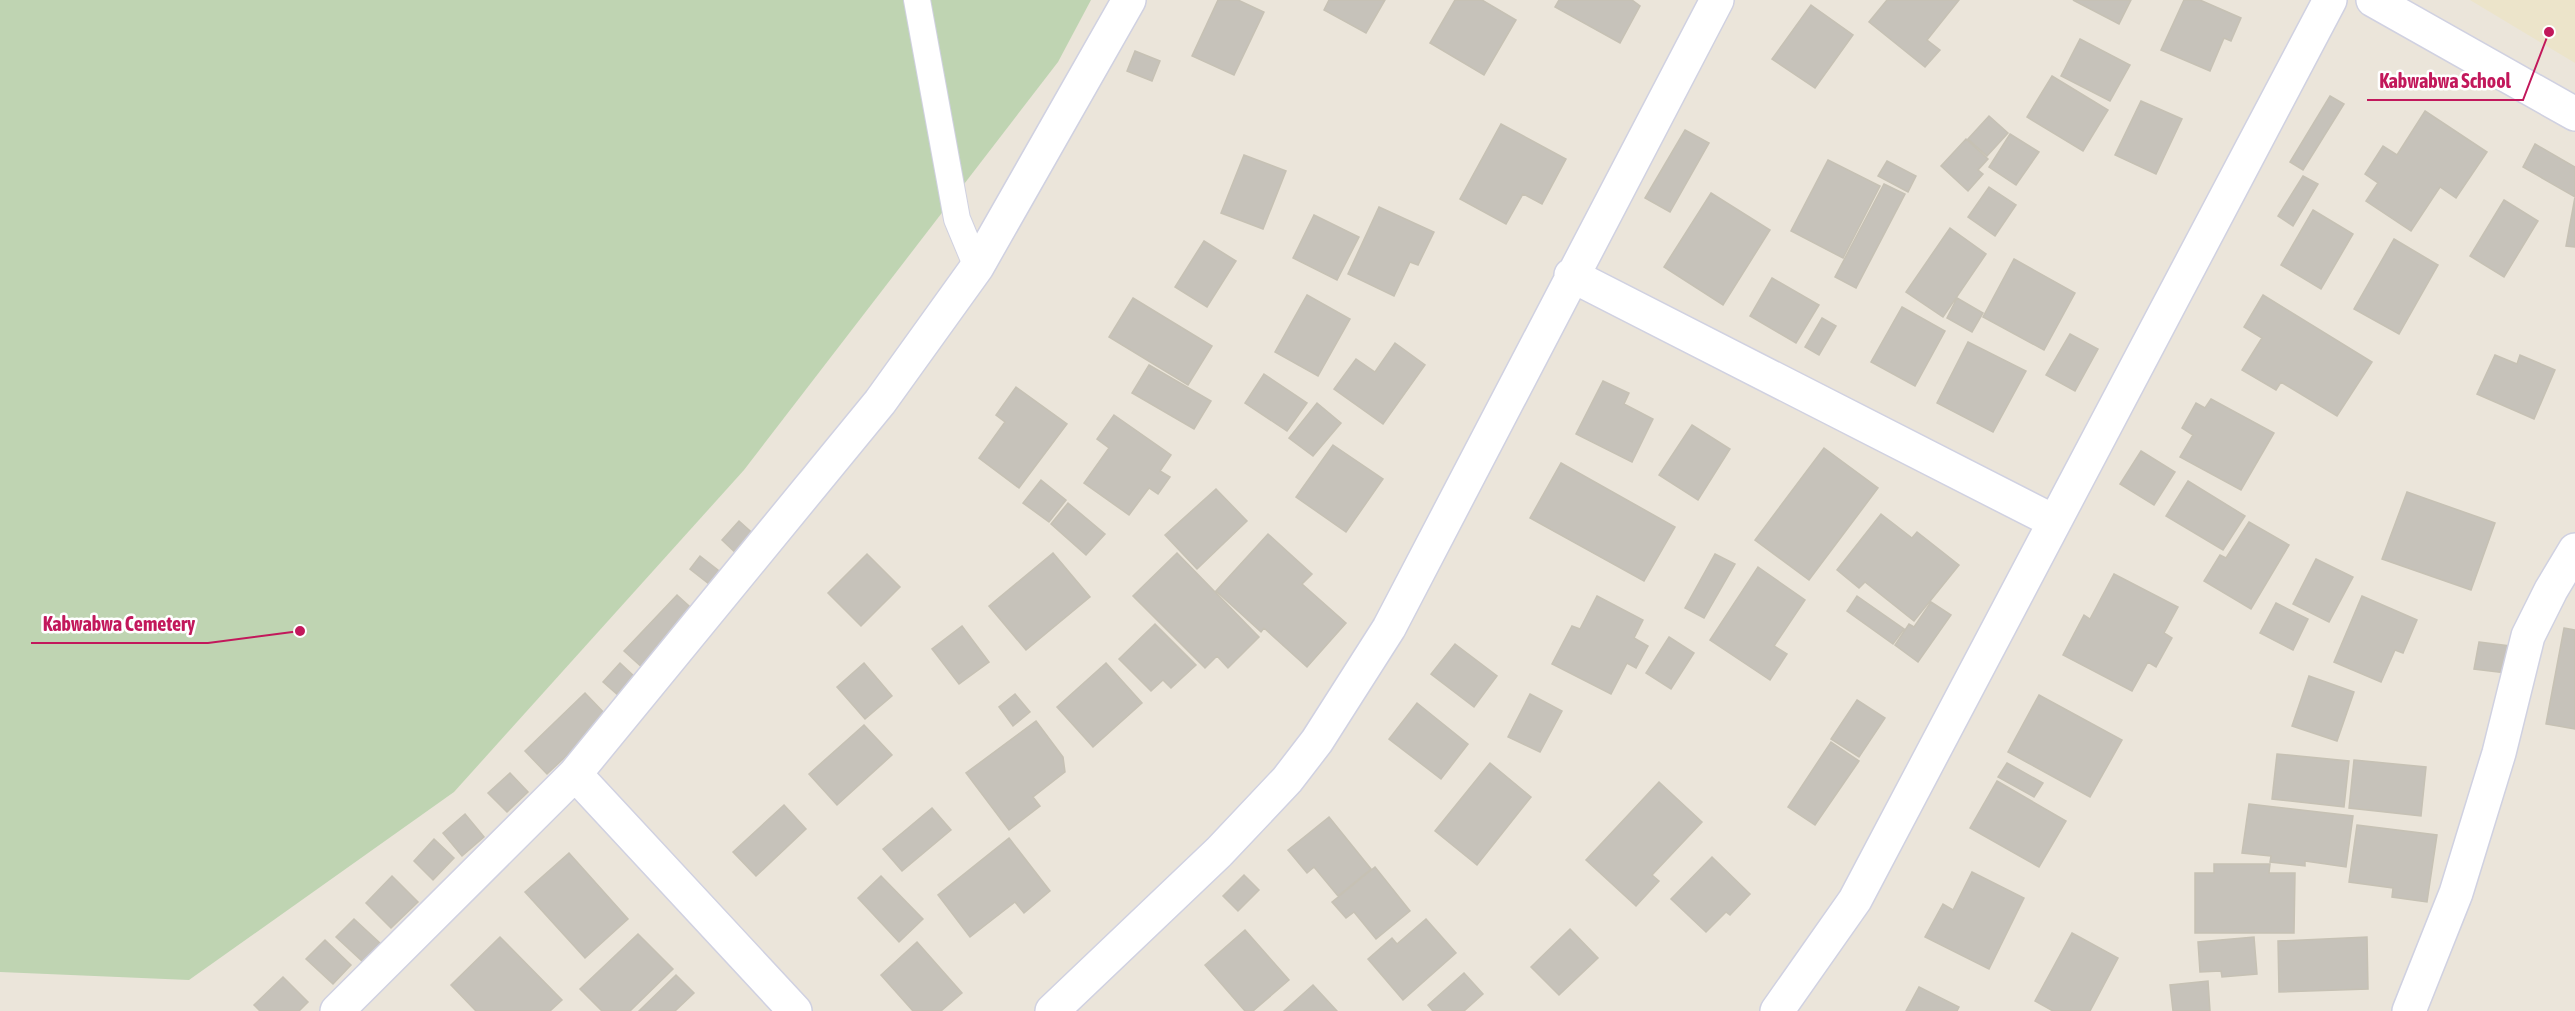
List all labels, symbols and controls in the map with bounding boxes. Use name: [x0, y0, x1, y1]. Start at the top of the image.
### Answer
callout: Kabwabwa School: [2367, 62, 2523, 100]
text: Kabwabwa School: [2379, 69, 2512, 92]
callout: Kabwabwa Cemetery: [31, 605, 208, 643]
text: Kabwabwa Cemetery: [43, 612, 196, 635]

